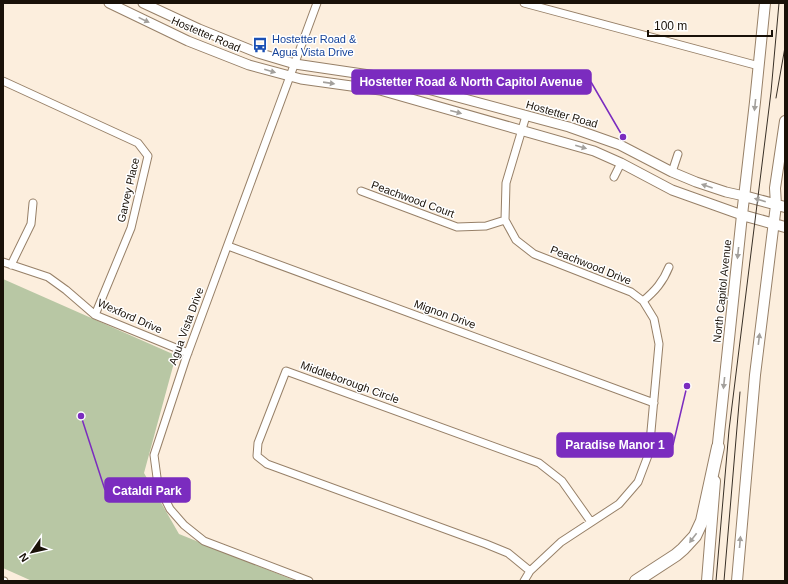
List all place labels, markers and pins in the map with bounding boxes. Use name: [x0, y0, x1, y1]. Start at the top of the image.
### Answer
place label: Hostetter Road & Agua Vista Drive: [272, 33, 357, 58]
bus stop icon: Hostetter Road & Agua Vista Drive: [251, 36, 269, 54]
callout: Hostetter Road & North Capitol Avenue: [352, 70, 591, 94]
callout: Paradise Manor 1: [557, 433, 673, 457]
callout: Cataldi Park: [105, 478, 190, 502]

